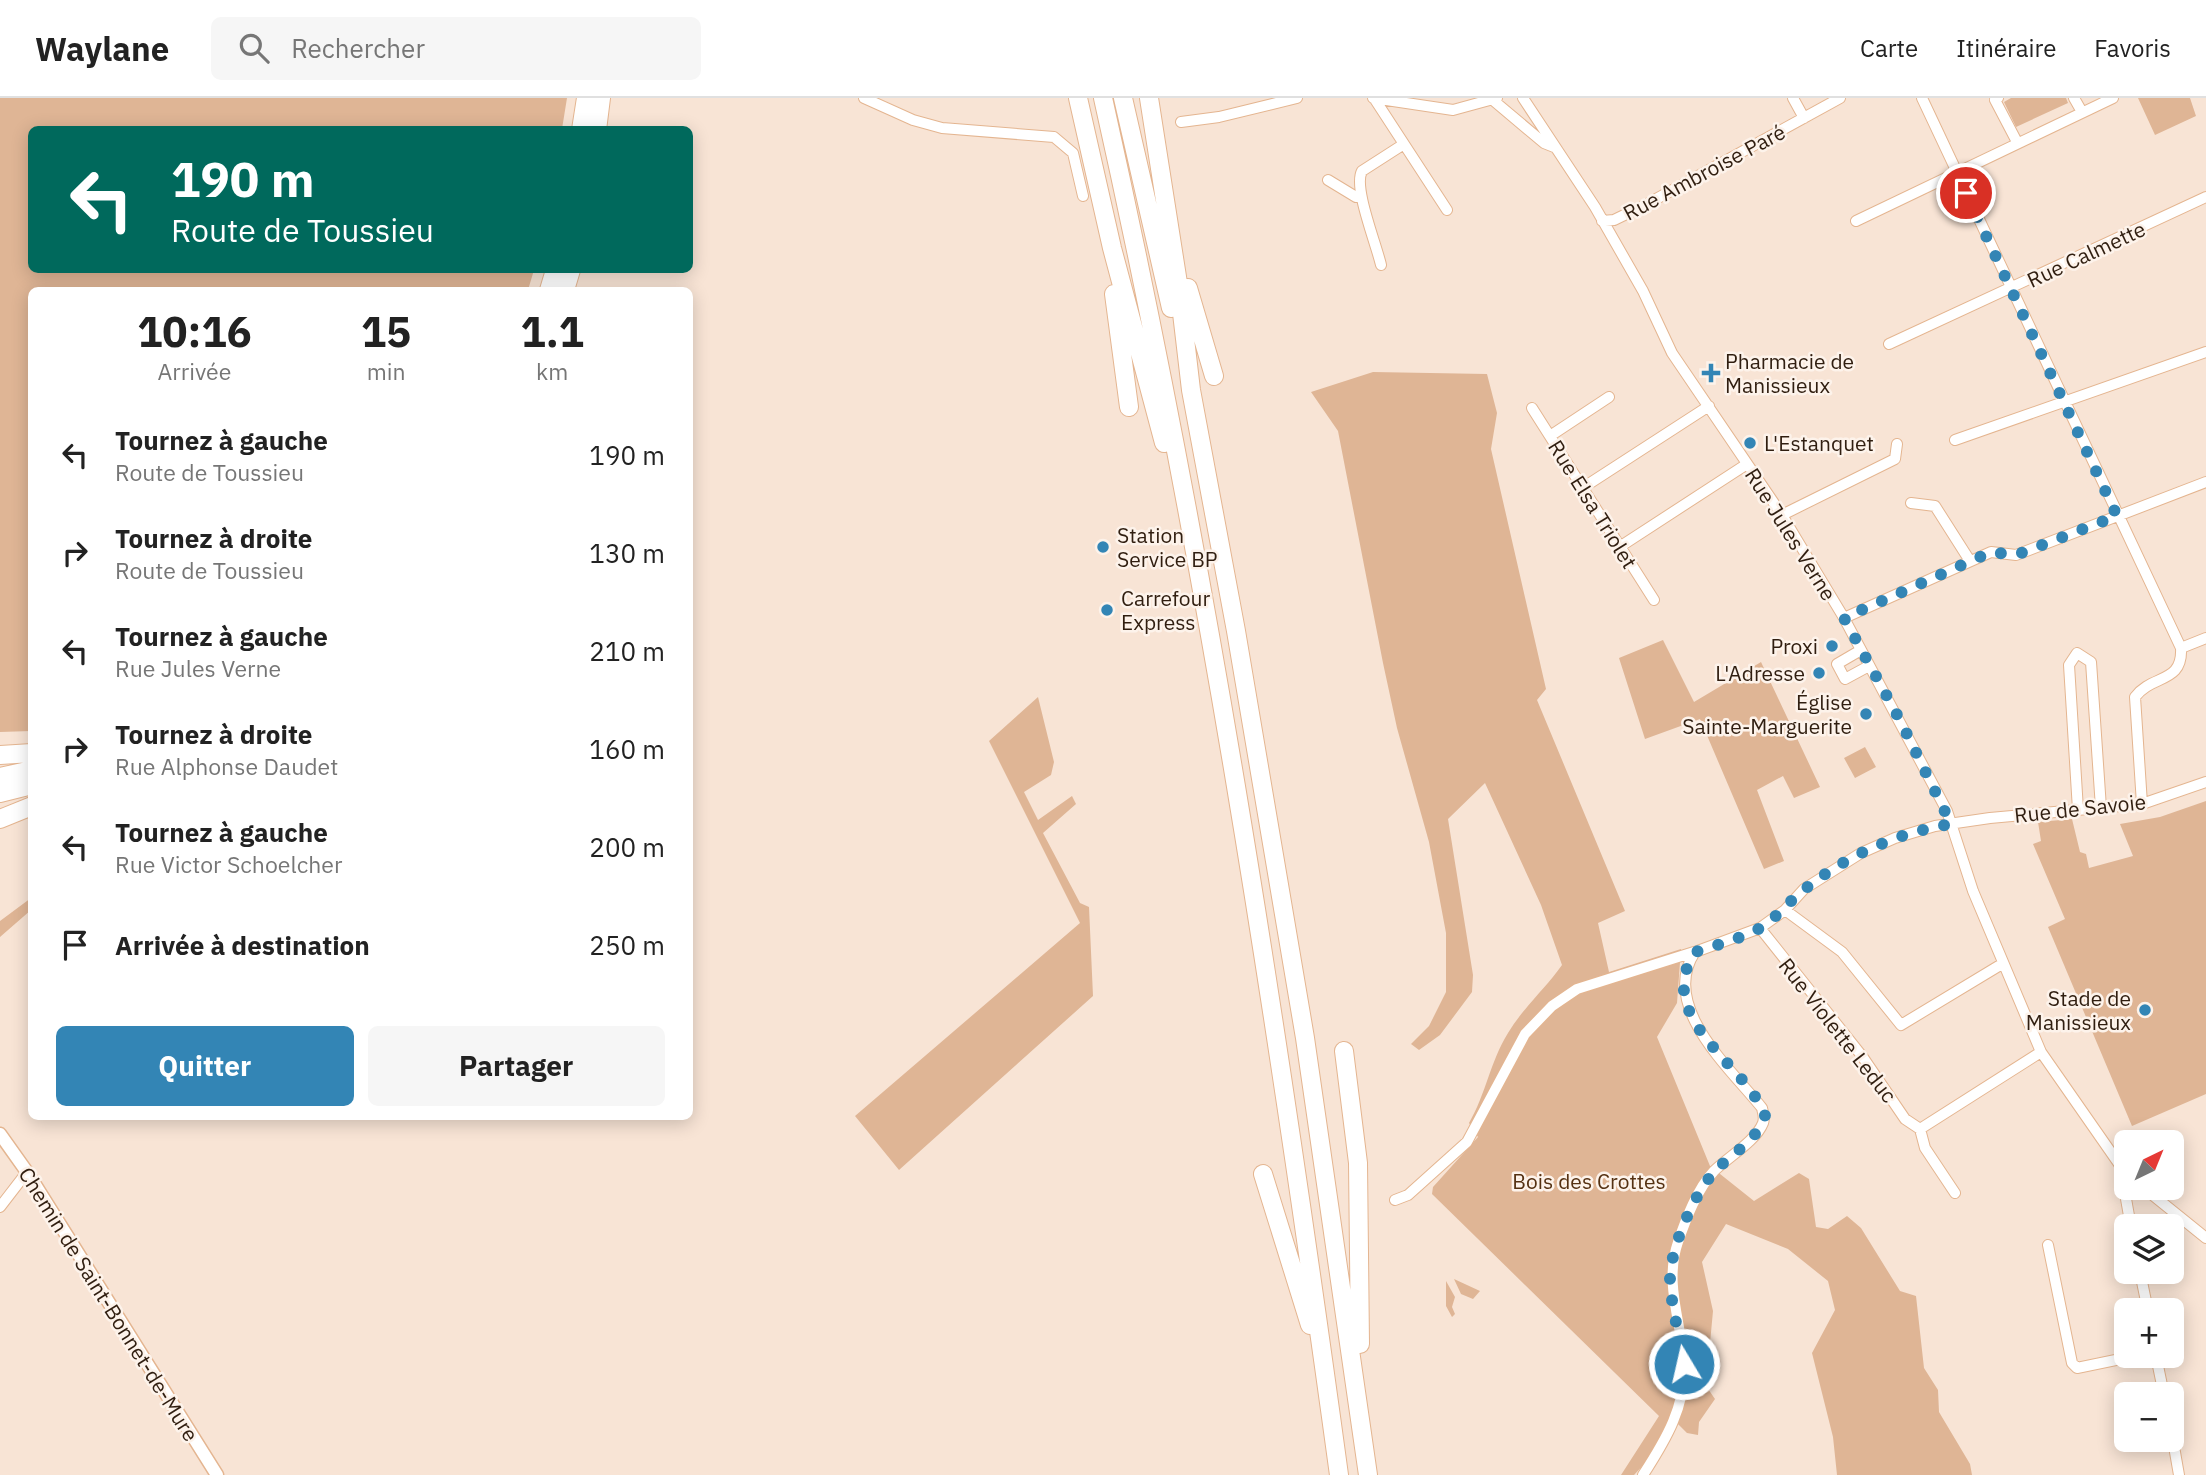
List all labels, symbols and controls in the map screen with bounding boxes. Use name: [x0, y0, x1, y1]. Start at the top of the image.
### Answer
search box: [211, 17, 701, 80]
text: Waylane: [35, 27, 169, 70]
icon: search: [235, 29, 273, 67]
text: Rechercher: [291, 31, 425, 65]
text: Carte: [1860, 32, 1918, 64]
text: Itinéraire: [1956, 32, 2056, 64]
text: Favoris: [2094, 32, 2171, 64]
street label: Rue Ambroise Paré: [1618, 117, 1790, 227]
text: 190 m: [171, 147, 315, 210]
icon: left: [56, 154, 147, 245]
pin: [1936, 163, 1996, 223]
icon: arrive: [1947, 174, 1985, 212]
text: Route de Toussieu: [171, 209, 434, 251]
street label: Rue Calmette: [2022, 214, 2150, 294]
text: 10:16: [137, 304, 252, 359]
text: 15: [361, 304, 411, 359]
text: 1.1: [520, 304, 584, 359]
place label: Pharmacie de Manissieux: [1725, 347, 1854, 399]
text: Arrivée: [158, 356, 231, 386]
text: min: [367, 356, 406, 386]
text: km: [536, 356, 568, 386]
marker: Pharmacie de Manissieux: [1703, 365, 1719, 381]
text: Tournez à gauche: [115, 423, 328, 457]
place label: L'Estanquet: [1764, 429, 1874, 457]
street label: Rue Elsa Triolet: [1542, 434, 1644, 574]
marker: L'Estanquet: [1742, 435, 1758, 451]
icon: left: [56, 436, 94, 474]
text: 190 m: [589, 438, 665, 472]
text: Route de Toussieu: [115, 457, 304, 487]
street label: Rue Jules Verne: [1739, 462, 1843, 606]
text: Tournez à droite: [115, 521, 312, 555]
place label: Station Service BP: [1117, 521, 1218, 573]
icon: right: [56, 534, 94, 572]
text: 130 m: [589, 536, 665, 570]
marker: Station Service BP: [1095, 539, 1111, 555]
text: Route de Toussieu: [115, 555, 304, 585]
place label: Carrefour Express: [1121, 584, 1211, 636]
marker: Carrefour Express: [1099, 602, 1115, 618]
text: Tournez à gauche: [115, 619, 328, 653]
icon: left: [56, 632, 94, 670]
place label: Proxi: [1770, 632, 1818, 660]
text: 210 m: [589, 634, 665, 668]
marker: Proxi: [1824, 638, 1840, 654]
text: Rue Jules Verne: [115, 653, 281, 683]
place label: L'Adresse: [1715, 659, 1805, 687]
marker: L'Adresse: [1811, 665, 1827, 681]
place label: Église Sainte-Marguerite: [1682, 688, 1852, 740]
marker: Église Sainte-Marguerite: [1858, 706, 1874, 722]
text: Tournez à droite: [115, 717, 312, 751]
icon: right: [56, 730, 94, 768]
text: 160 m: [589, 732, 665, 766]
text: Rue Alphonse Daudet: [115, 751, 338, 781]
street label: Rue de Savoie: [2013, 787, 2147, 829]
text: Tournez à gauche: [115, 815, 328, 849]
icon: left: [56, 828, 94, 866]
text: 200 m: [589, 830, 665, 864]
text: Rue Victor Schoelcher: [115, 849, 342, 879]
icon: arrive: [56, 926, 94, 964]
text: Arrivée à destination: [115, 928, 370, 962]
text: 250 m: [589, 928, 665, 962]
street label: Rue Violette Leduc: [1773, 952, 1903, 1108]
place label: Stade de Manissieux: [2026, 984, 2131, 1036]
marker: Stade de Manissieux: [2137, 1002, 2153, 1018]
button: Quitter: [56, 1026, 354, 1106]
button: Partager: [368, 1026, 665, 1106]
north arrow: [2114, 1130, 2184, 1200]
map controls: [2114, 1130, 2184, 1452]
street label: Chemin de Saint-Bonnet-de-Mure: [13, 1162, 205, 1446]
park label: Bois des Crottes: [1512, 1167, 1666, 1195]
button: layers: [2114, 1214, 2184, 1284]
button: +: [2114, 1298, 2184, 1368]
position arrow: [1647, 1327, 1721, 1401]
button: −: [2114, 1382, 2184, 1452]

